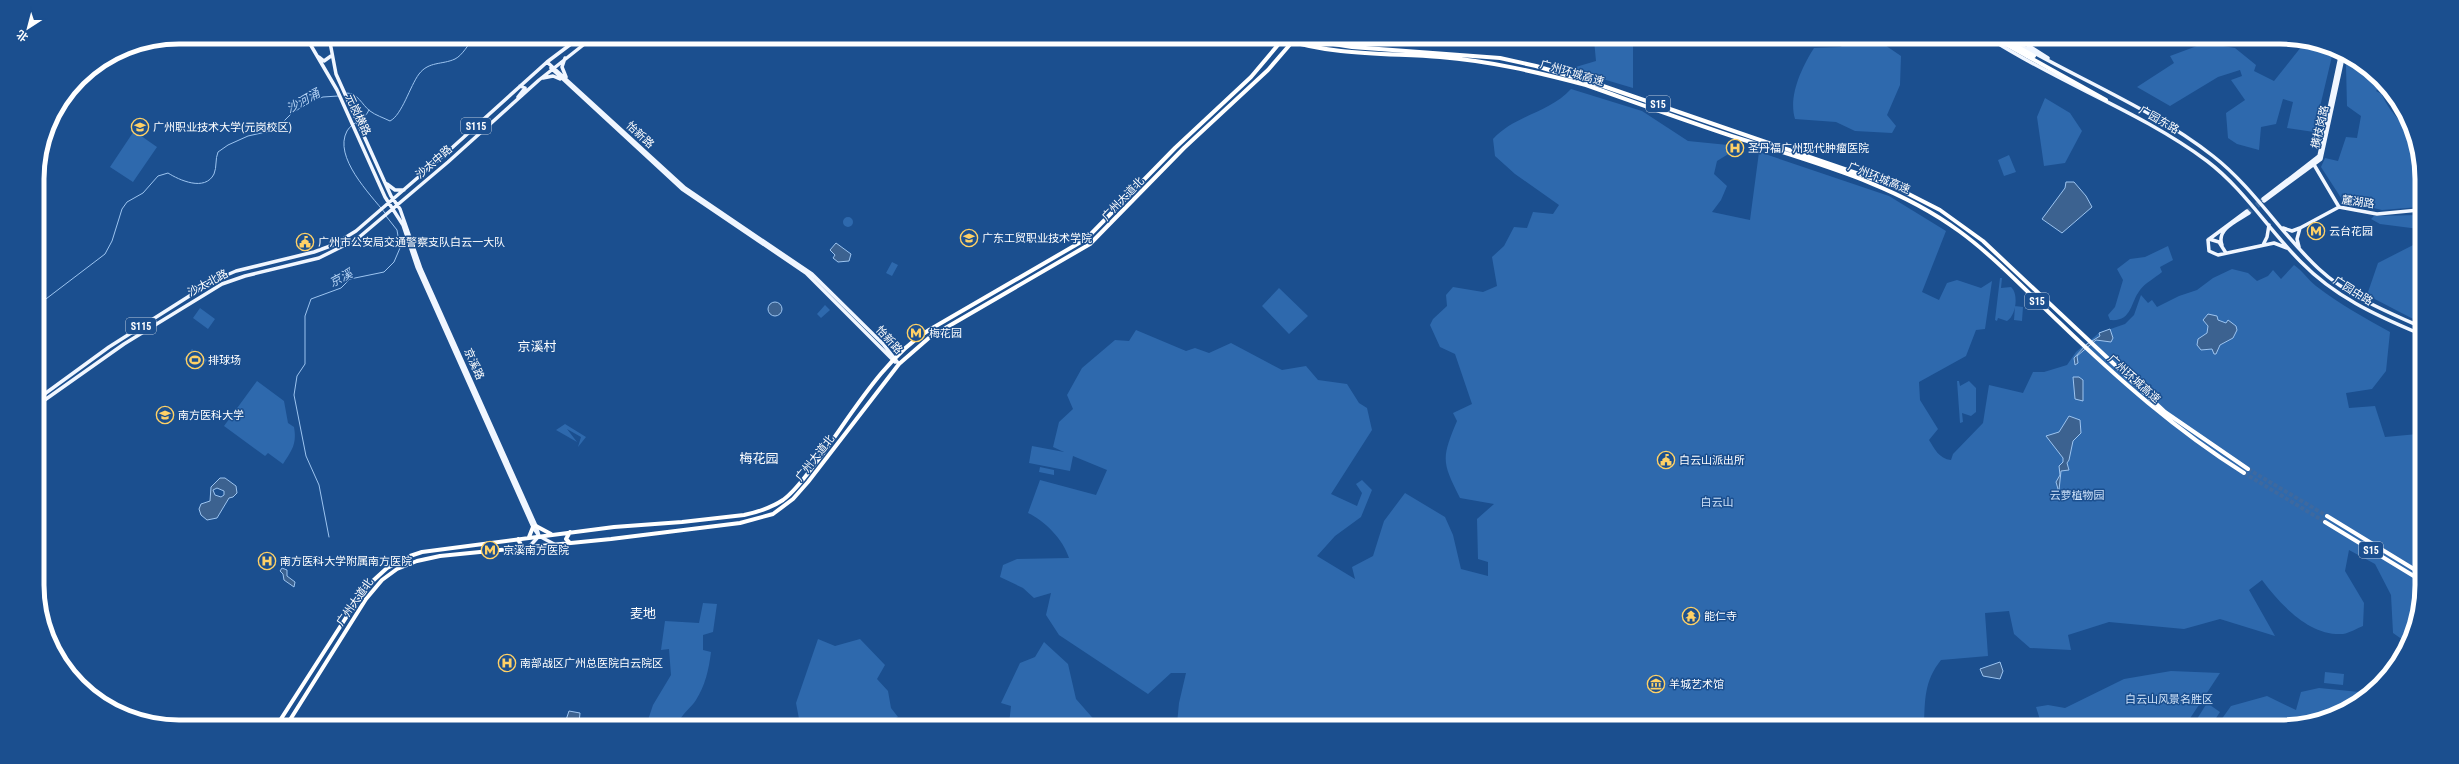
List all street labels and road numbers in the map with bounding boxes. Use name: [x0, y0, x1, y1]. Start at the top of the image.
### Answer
street label: 广州环城高速: [1538, 58, 1606, 88]
street label: 元岗横路: [343, 92, 373, 138]
road number: S15: [1646, 96, 1670, 112]
street label: 广园东路: [2137, 103, 2181, 137]
street label: 横枝岗路: [2309, 104, 2331, 150]
road number: S115: [461, 118, 491, 134]
street label: 怡新路: [623, 119, 657, 151]
street label: 沙太中路: [413, 143, 455, 181]
street label: 广州环城高速: [1846, 160, 1912, 196]
street label: 广州大道北: [1099, 175, 1147, 223]
street label: 麓湖路: [2341, 193, 2375, 211]
street label: 沙太北路: [186, 267, 230, 299]
street label: 广园中路: [2331, 274, 2375, 308]
road number: S15: [2025, 293, 2049, 309]
road number: S115: [126, 318, 156, 334]
street label: 怡新路: [873, 323, 905, 357]
street label: 京溪路: [461, 346, 487, 382]
street label: 广州环城高速: [2105, 352, 2163, 406]
street label: 广州大道北: [793, 432, 837, 484]
road number: S15: [2359, 542, 2383, 558]
street label: 广州大道北: [334, 576, 376, 628]

